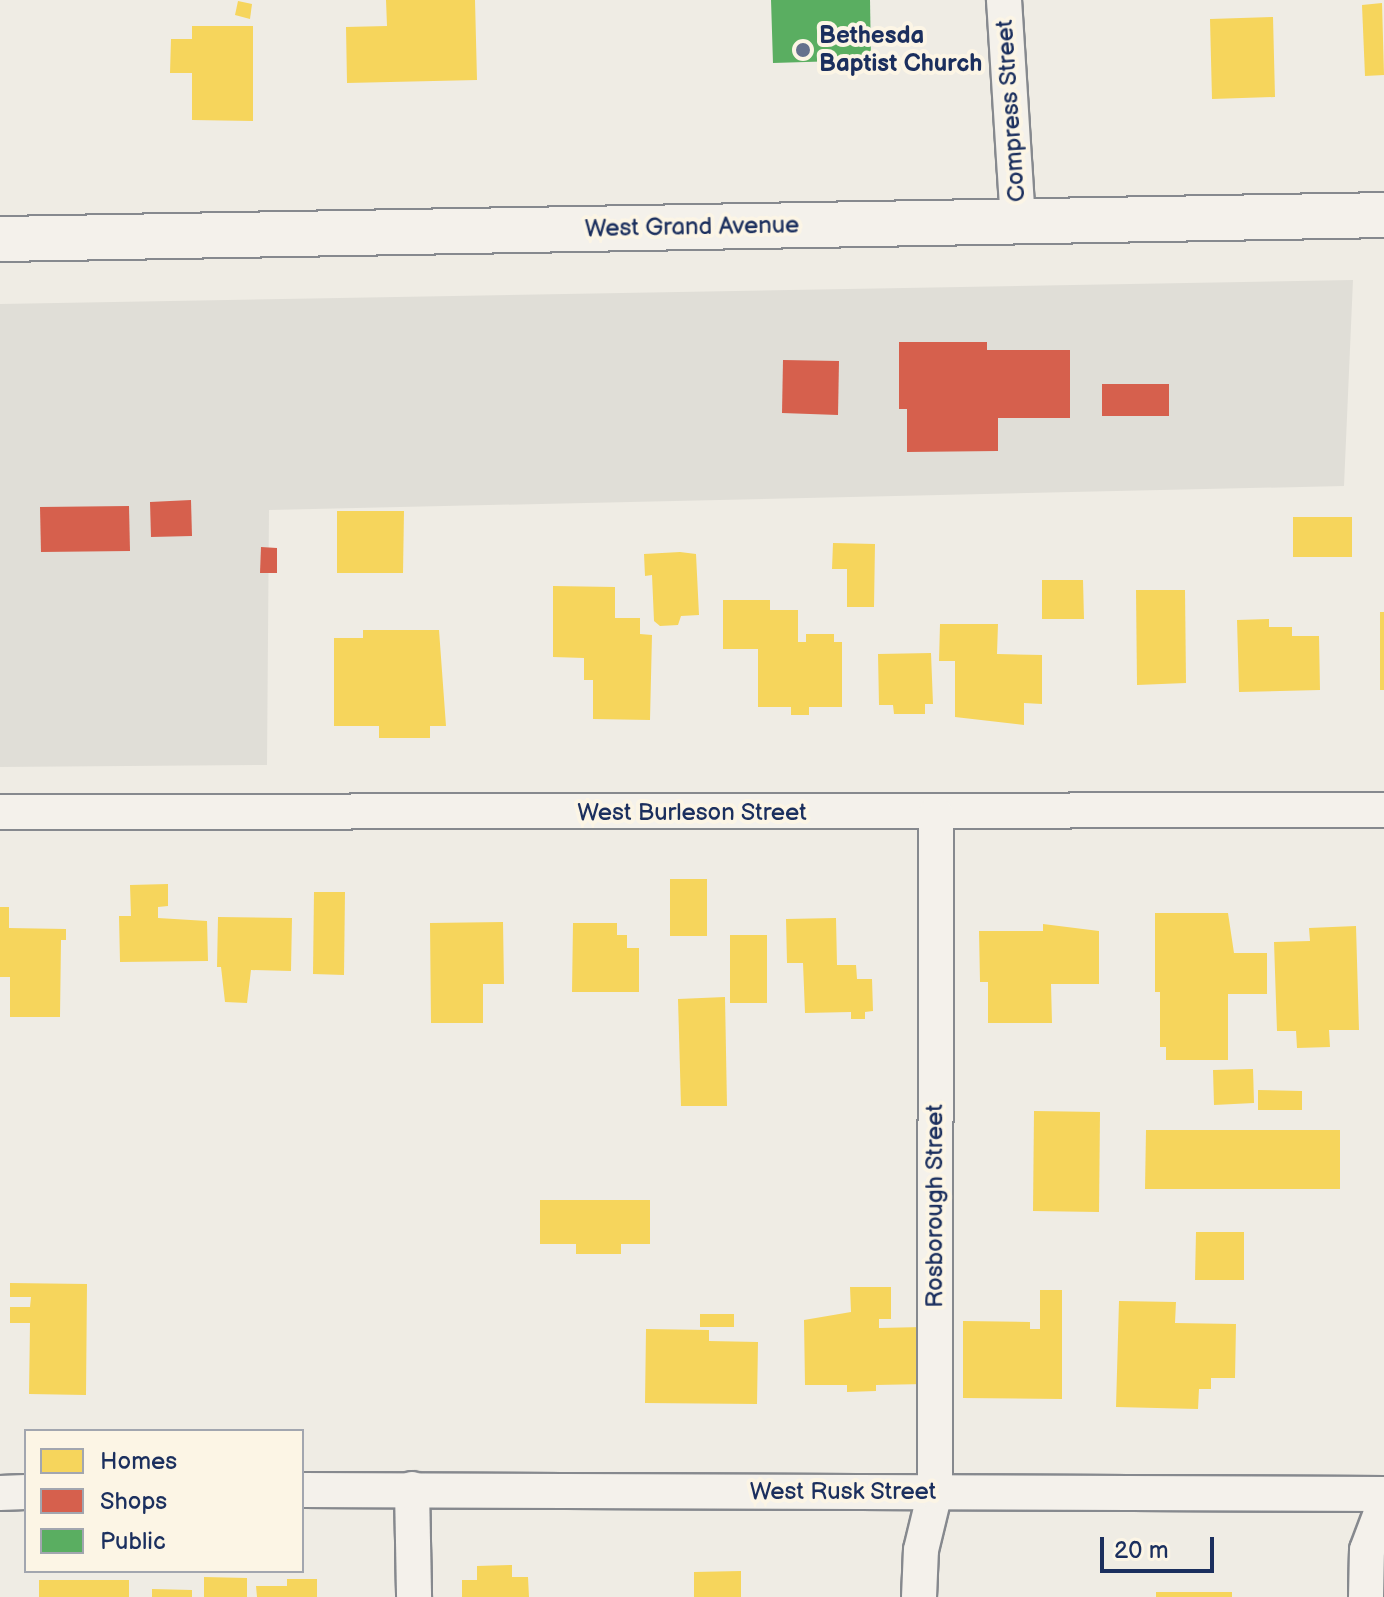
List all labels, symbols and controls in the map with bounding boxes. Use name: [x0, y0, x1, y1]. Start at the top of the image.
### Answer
street label: Compress Street: [990, 19, 1032, 203]
place label: Bethesda Baptist Church: [819, 22, 982, 78]
marker: Bethesda Baptist Church: [794, 41, 812, 59]
street label: West Grand Avenue: [584, 211, 800, 243]
street label: West Burleson Street: [577, 799, 807, 827]
street label: Rosborough Street: [921, 1104, 949, 1308]
legend: [24, 1429, 304, 1573]
text: Homes: [100, 1447, 177, 1476]
street label: West Rusk Street: [750, 1478, 936, 1506]
text: Shops: [100, 1487, 167, 1516]
scale bar: [1104, 1521, 1218, 1571]
text: Public: [100, 1527, 166, 1556]
text: 20 m: [1114, 1536, 1169, 1565]

